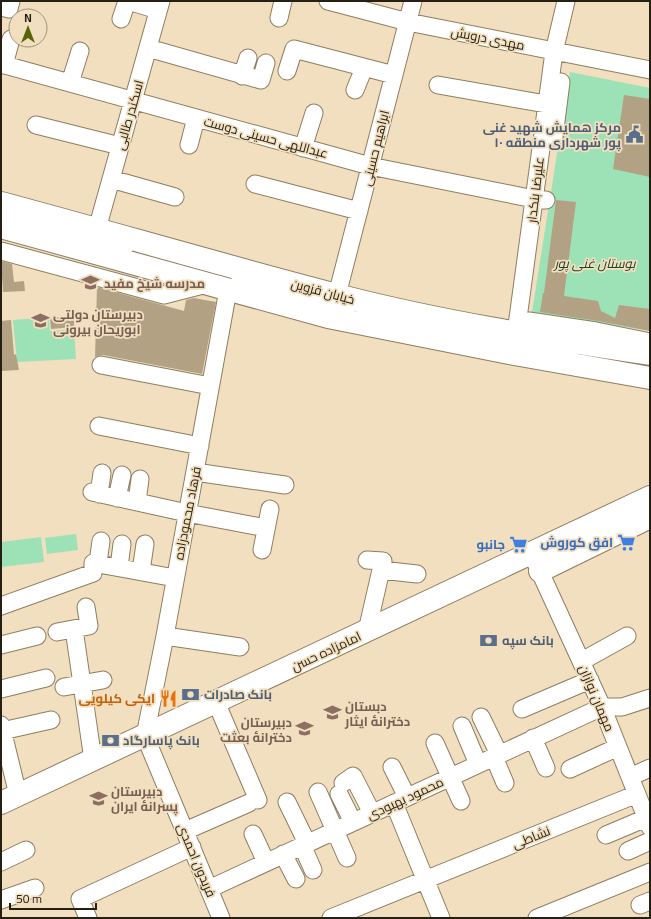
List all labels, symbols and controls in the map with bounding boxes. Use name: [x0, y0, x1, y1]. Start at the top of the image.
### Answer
north arrow: [8, 8, 48, 48]
text: N: [24, 8, 32, 28]
street label: مهدی درویش: [449, 19, 527, 57]
street label: اسکندر طالبی: [108, 77, 150, 153]
street label: ابراهیم حسینی: [354, 107, 396, 189]
street label: عبداللهی حسینی دوست: [201, 109, 331, 165]
place label: مرکز همایش شهید غنی پور شهرداری منطقه ۱۰: [483, 115, 621, 154]
public building icon: مرکز همایش شهید غنی پور شهرداری منطقه ۱۰: [624, 124, 644, 144]
street label: علیرضا بنکدار: [519, 156, 551, 225]
park label: بوستان غنی پور: [552, 251, 637, 275]
place label: مدرسه شیخ مفید: [104, 271, 205, 295]
street label: خیابان قزوین: [288, 271, 358, 311]
school or university icon: مدرسه شیخ مفید: [81, 273, 101, 293]
place label: دبیرستان دولتی ابوریحان بیرونی: [53, 302, 143, 341]
school or university icon: دبیرستان دولتی ابوریحان بیرونی: [30, 311, 50, 331]
street label: فرهاد محمودزاده: [166, 464, 208, 562]
place label: افق کوروش: [540, 530, 613, 554]
place label: جانبو: [477, 532, 505, 556]
supermarket icon: افق کوروش: [616, 532, 636, 552]
supermarket icon: جانبو: [508, 534, 528, 554]
street label: امامزاده حسن: [287, 624, 365, 678]
place label: بانک سپه: [502, 628, 554, 652]
bank icon: بانک سپه: [479, 630, 499, 650]
street label: مهمان نوازان: [572, 661, 622, 735]
place label: بانک صادرات: [204, 682, 272, 706]
bank icon: بانک صادرات: [181, 684, 201, 704]
place label: ایکی کیلویی: [79, 686, 155, 710]
restaurant icon: ایکی کیلویی: [158, 688, 178, 708]
place label: دبستان دخترانهٔ ایثار: [344, 694, 410, 733]
school or university icon: دبستان دخترانهٔ ایثار: [322, 703, 342, 723]
place label: دبیرستان دخترانهٔ بعثت: [220, 710, 292, 749]
school or university icon: دبیرستان دخترانهٔ بعثت: [295, 719, 315, 739]
place label: بانک پاسارگاد: [123, 728, 200, 752]
bank icon: بانک پاسارگاد: [100, 730, 120, 750]
street label: محمود بهبودی: [362, 770, 448, 826]
place label: دبیرستان پسرانهٔ ایران: [111, 779, 178, 818]
school or university icon: دبیرستان پسرانهٔ ایران: [88, 788, 108, 808]
street label: نشاطی: [508, 818, 554, 856]
street label: فریدون احمدی: [171, 819, 223, 901]
scale bar: [10, 885, 96, 911]
text: 50 m: [16, 887, 42, 910]

